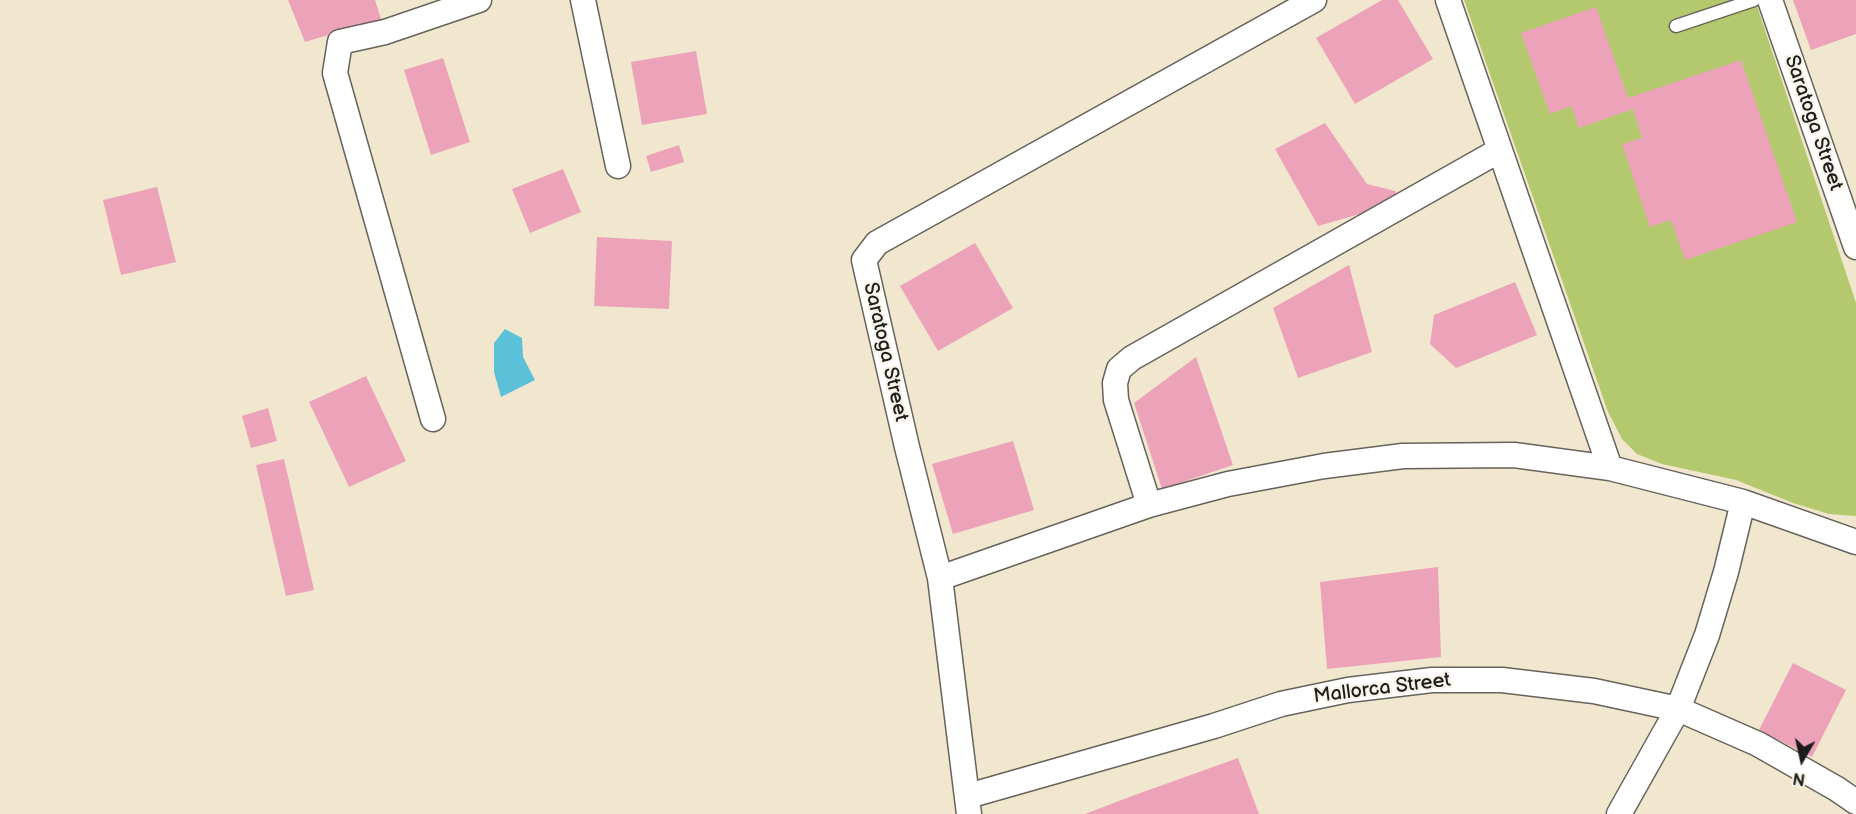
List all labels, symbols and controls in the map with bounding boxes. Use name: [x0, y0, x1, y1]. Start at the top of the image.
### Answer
street label: Saratoga Street: [1779, 52, 1847, 194]
street label: Saratoga Street: [857, 280, 913, 424]
street label: Mallorca Street: [1312, 669, 1452, 709]
north arrow: [1772, 730, 1832, 790]
text: N: [1792, 768, 1807, 789]

